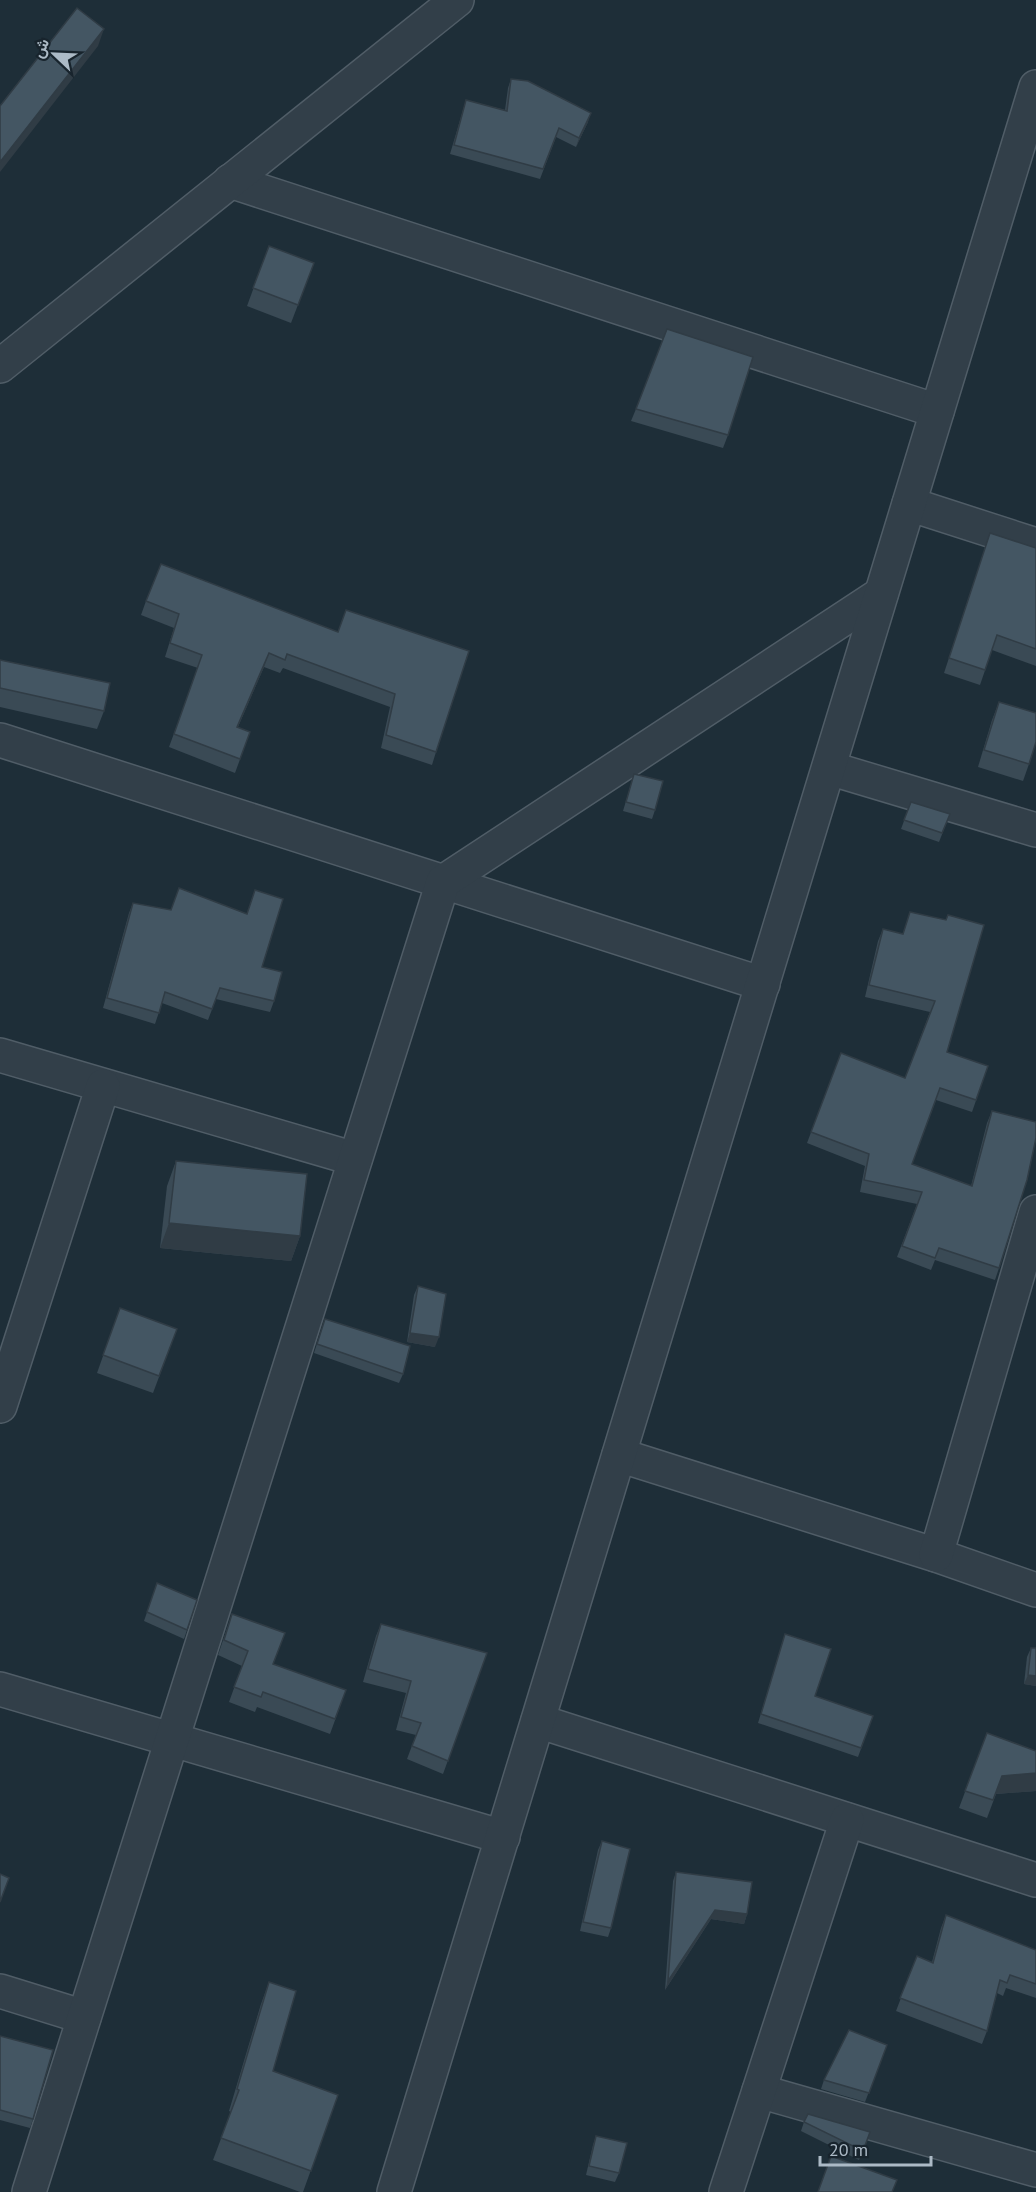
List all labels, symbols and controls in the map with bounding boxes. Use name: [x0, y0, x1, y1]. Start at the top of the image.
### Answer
north arrow: [24, 24, 84, 84]
text: ش: [27, 35, 53, 61]
scale bar: [820, 2129, 931, 2167]
text: 20 m: [829, 2138, 868, 2161]

